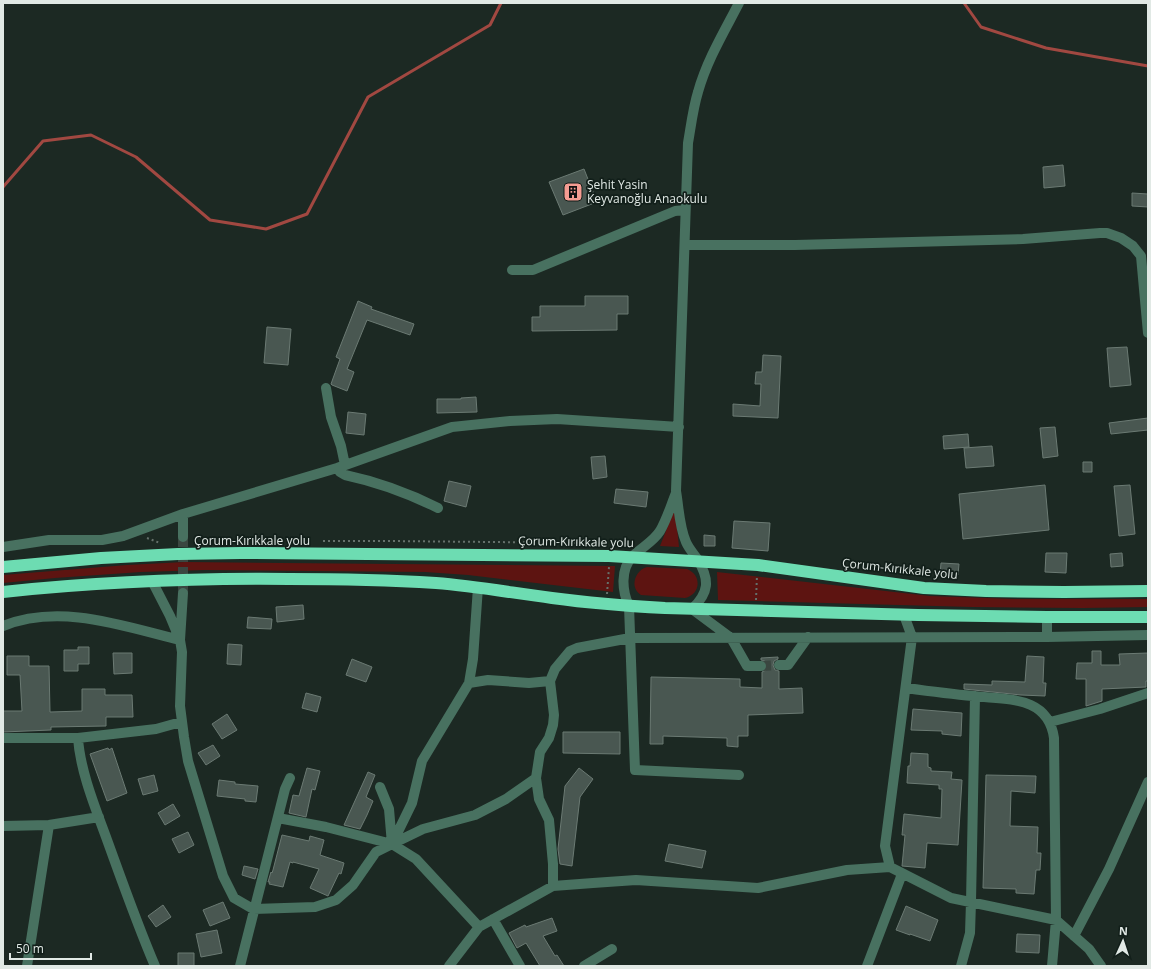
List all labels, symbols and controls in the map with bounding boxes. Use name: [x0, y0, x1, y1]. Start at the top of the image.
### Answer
place label: Şehit Yasin Keyvanoğlu Anaokulu: [587, 176, 707, 207]
building icon: Şehit Yasin Keyvanoğlu Anaokulu: [562, 181, 584, 203]
street label: Çorum-Kırıkkale yolu: [194, 532, 310, 549]
street label: Çorum-Kırıkkale yolu: [518, 532, 634, 551]
street label: Çorum-Kırıkkale yolu: [841, 554, 959, 583]
north arrow: [1103, 921, 1143, 961]
text: N: [1119, 923, 1128, 938]
scale bar: [10, 935, 91, 961]
text: 50 m: [16, 940, 44, 957]

